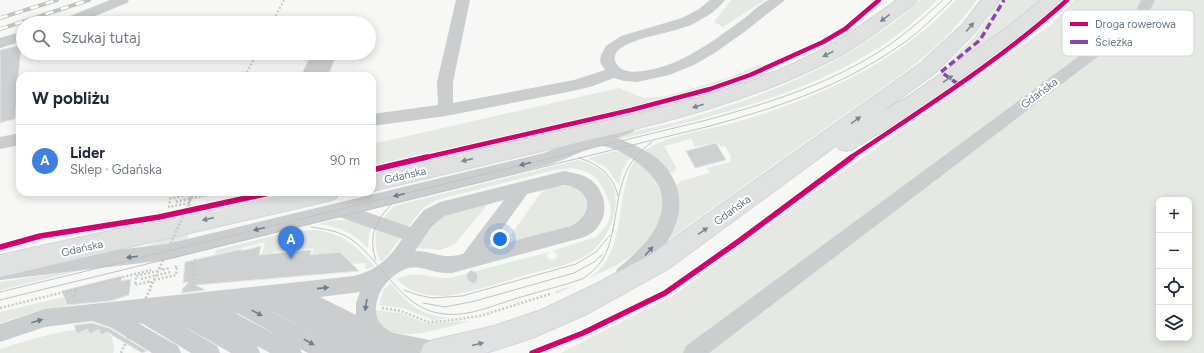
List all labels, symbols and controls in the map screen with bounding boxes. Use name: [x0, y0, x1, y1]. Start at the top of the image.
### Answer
legend: [1062, 10, 1194, 56]
one-way arrow: [880, 14, 891, 22]
search box: [16, 16, 376, 60]
text: Droga rowerowa: [1095, 18, 1176, 31]
one-way arrow: [966, 21, 975, 32]
icon: search: [30, 27, 52, 49]
text: Szukaj tutaj: [62, 29, 141, 47]
text: Ścieżka: [1095, 35, 1133, 49]
one-way arrow: [822, 51, 833, 58]
one-way arrow: [943, 75, 953, 83]
street label: Gdańska: [1018, 75, 1060, 111]
text: W pobliżu: [32, 88, 109, 108]
one-way arrow: [692, 103, 704, 109]
one-way arrow: [851, 116, 862, 124]
text: Lider: [70, 144, 105, 162]
text: A: [40, 153, 50, 168]
text: 90 m: [330, 153, 360, 168]
one-way arrow: [461, 158, 474, 164]
text: Sklep · Gdańska: [70, 162, 162, 177]
one-way arrow: [519, 162, 531, 168]
street label: Gdańska: [383, 164, 427, 187]
one-way arrow: [393, 193, 405, 199]
street label: Gdańska: [711, 193, 753, 228]
map controls: [1156, 197, 1192, 341]
button: +: [1156, 197, 1192, 233]
one-way arrow: [202, 217, 214, 223]
pin: A: [278, 226, 304, 259]
one-way arrow: [253, 227, 265, 233]
one-way arrow: [698, 227, 708, 235]
your location: [490, 229, 510, 249]
button: −: [1156, 233, 1192, 269]
street label: Gdańska: [60, 237, 104, 260]
one-way arrow: [644, 247, 653, 256]
one-way arrow: [126, 253, 138, 260]
button: locate: [1156, 269, 1192, 305]
one-way arrow: [317, 285, 329, 291]
one-way arrow: [363, 299, 369, 311]
button: layers: [1156, 305, 1192, 341]
one-way arrow: [251, 310, 262, 317]
one-way arrow: [31, 318, 43, 324]
one-way arrow: [303, 339, 315, 346]
one-way arrow: [471, 340, 484, 346]

